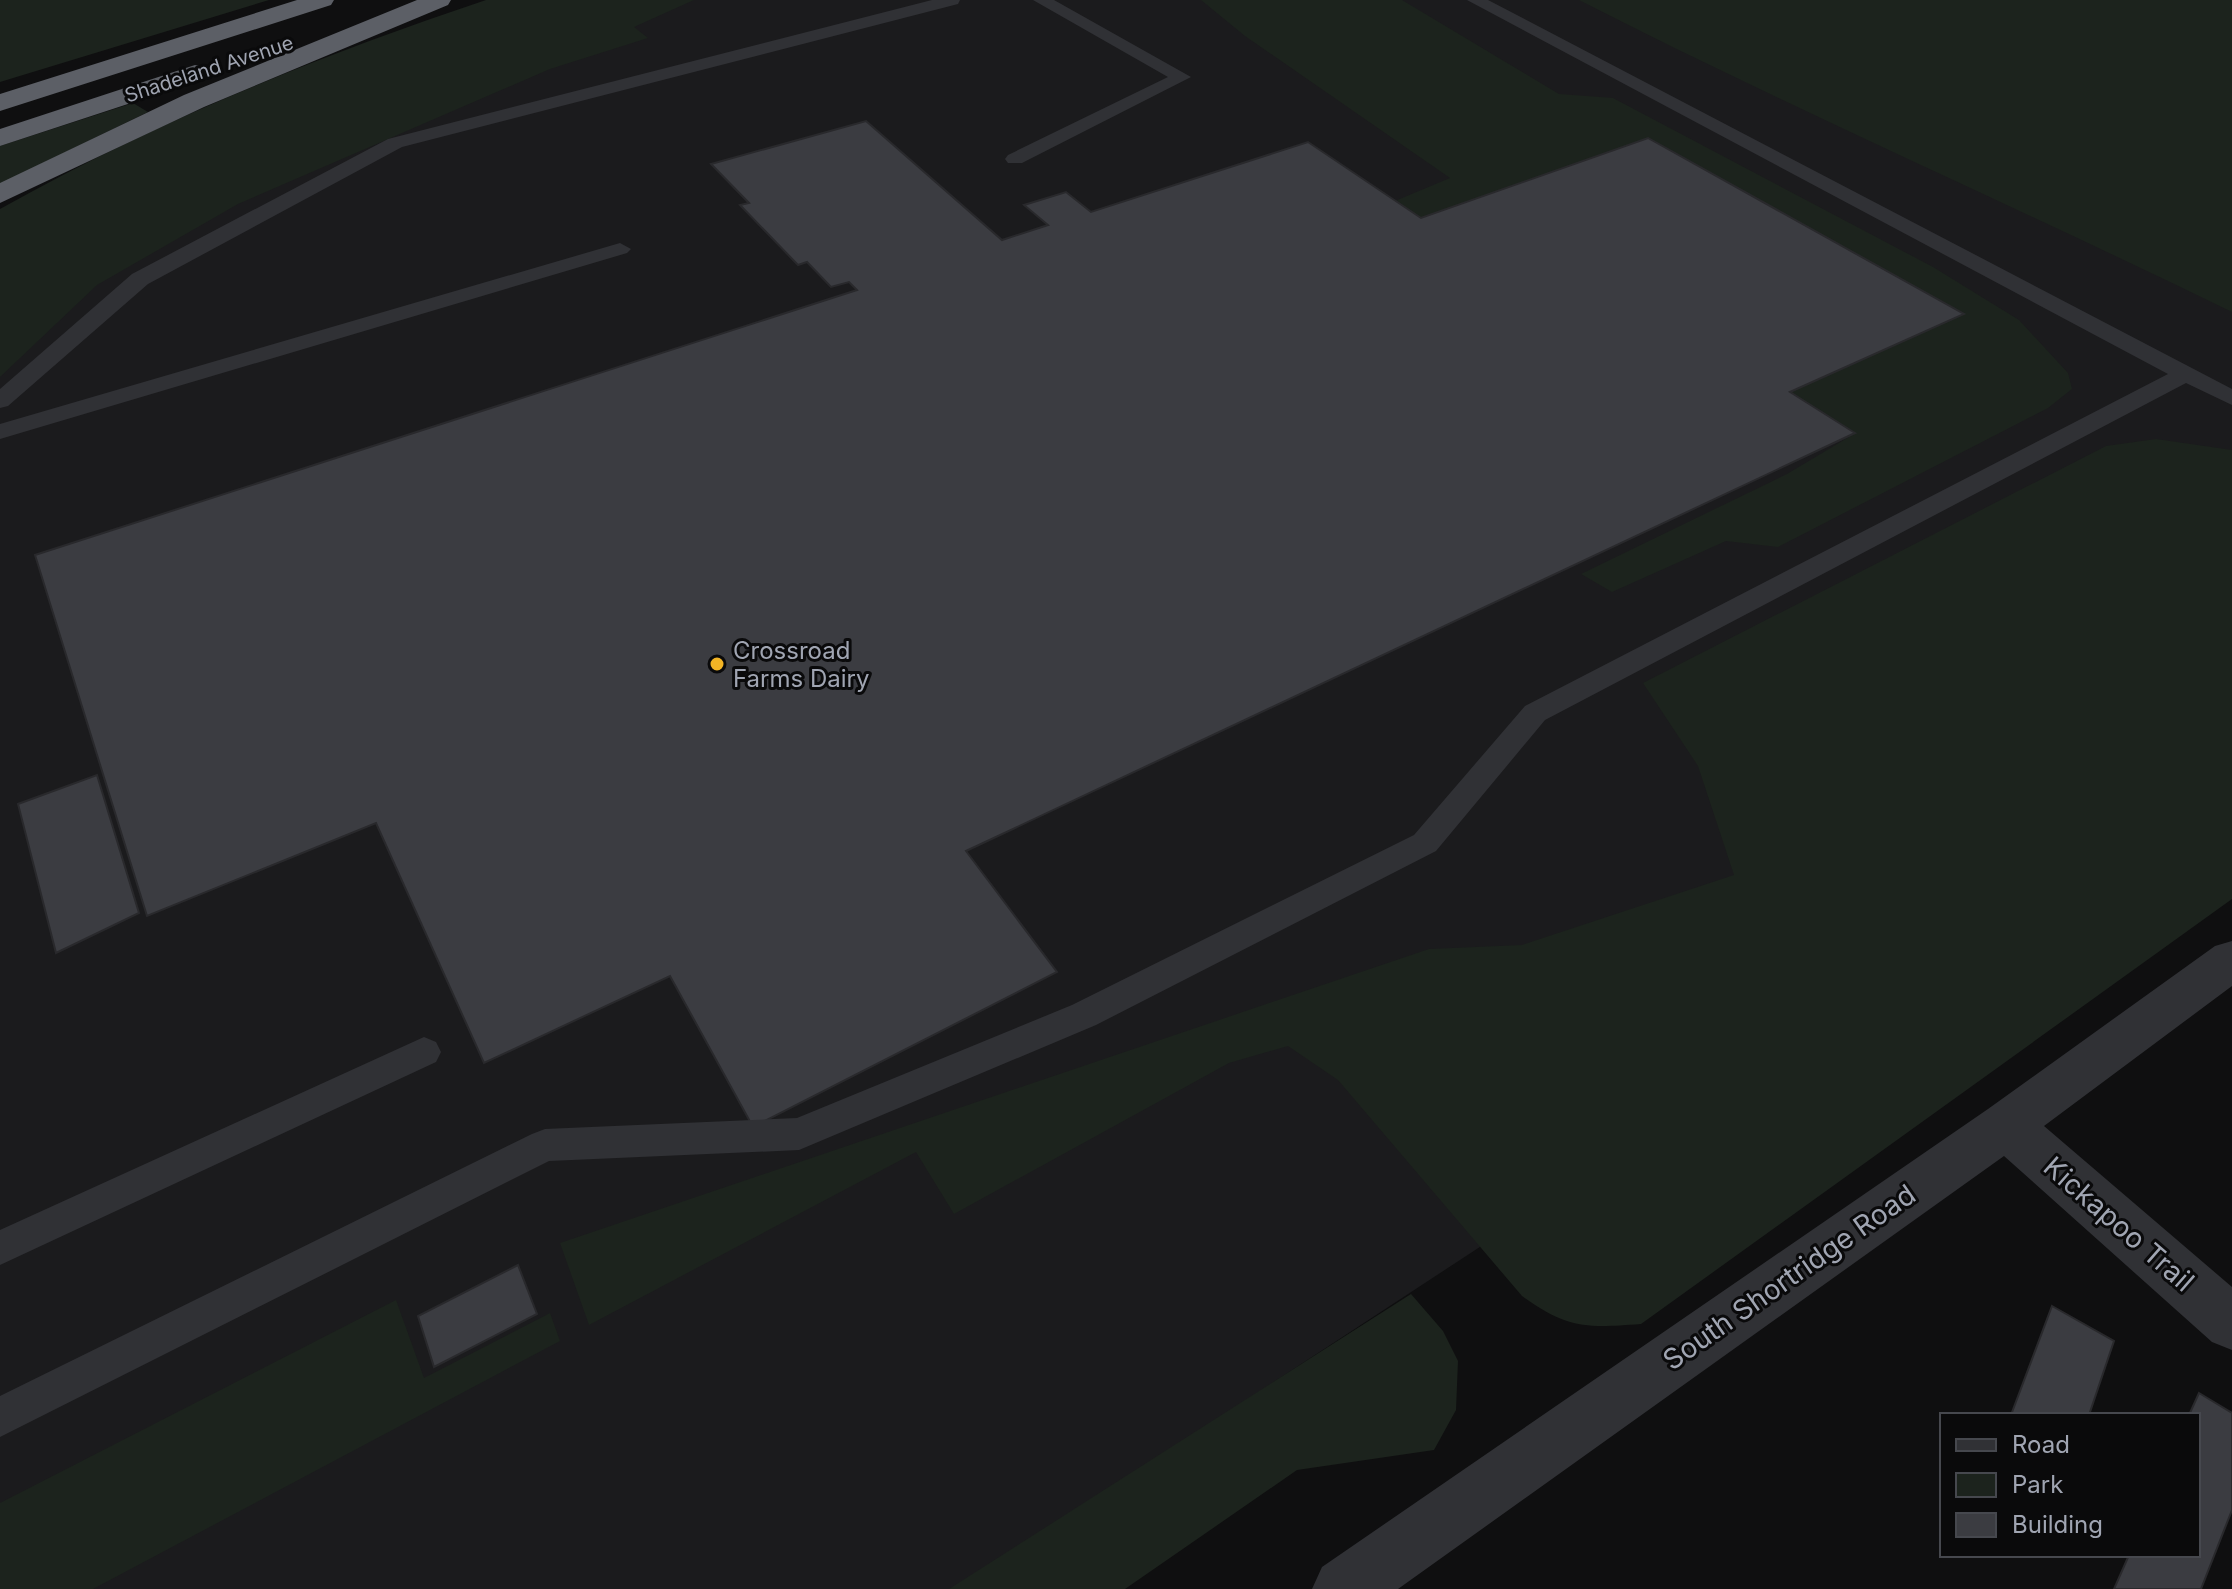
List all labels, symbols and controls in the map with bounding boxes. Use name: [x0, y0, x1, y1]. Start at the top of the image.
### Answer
street label: Shadeland Avenue: [122, 30, 296, 108]
place label: Crossroad Farms Dairy: [733, 636, 869, 693]
marker: Crossroad Farms Dairy: [708, 655, 726, 673]
street label: Kickapoo Trail: [2037, 1149, 2201, 1299]
street label: South Shortridge Road: [1656, 1177, 1922, 1377]
legend: [1940, 1413, 2200, 1557]
text: Road: [2012, 1430, 2070, 1459]
text: Park: [2012, 1470, 2063, 1499]
text: Building: [2012, 1510, 2103, 1539]

